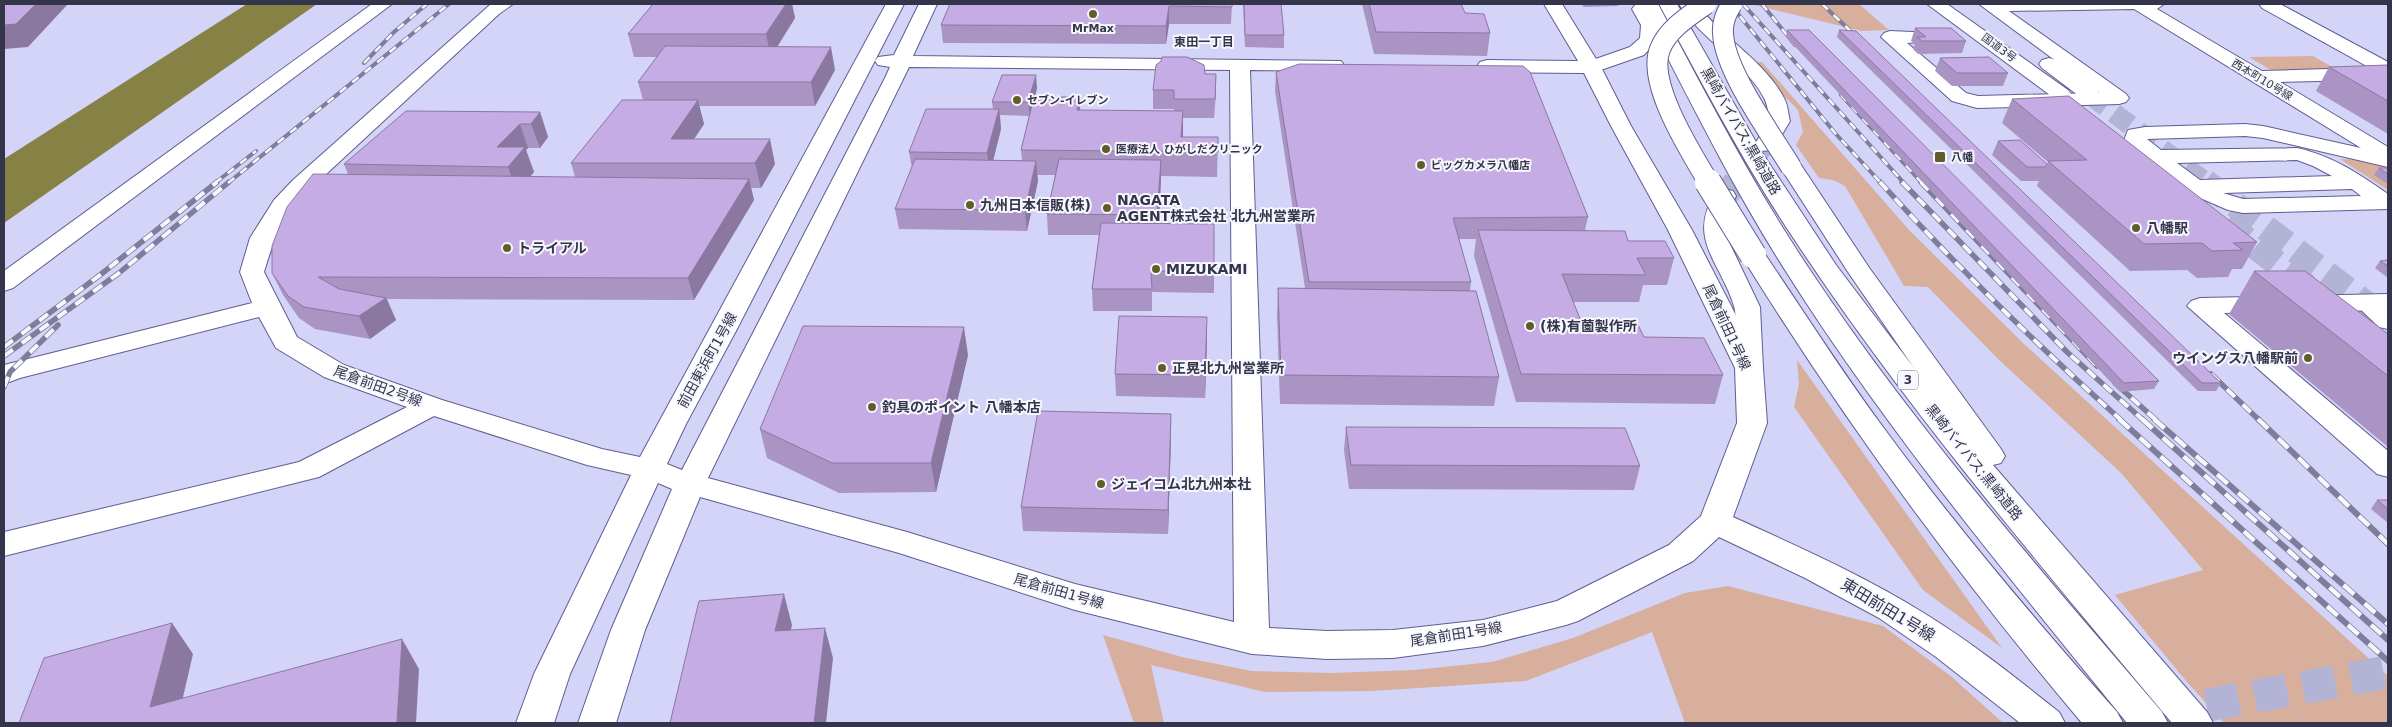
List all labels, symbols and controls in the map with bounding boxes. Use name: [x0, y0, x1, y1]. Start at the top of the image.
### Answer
marker: MrMax: [1087, 8, 1099, 20]
place label: MrMax: [1072, 22, 1114, 35]
street label: 国道3号: [1979, 31, 2019, 65]
district label: 東田一丁目: [1174, 35, 1234, 49]
street label: 西本町10号線: [2229, 57, 2295, 103]
street label: 黒崎バイパス;黒崎道路: [1698, 64, 1784, 198]
marker: セブン-イレブン: [1011, 94, 1023, 106]
place label: セブン-イレブン: [1027, 94, 1109, 107]
marker: 医療法人 ひがしだクリニック: [1100, 143, 1112, 155]
place label: 医療法人 ひがしだクリニック: [1116, 143, 1263, 156]
marker: 八幡: [1933, 150, 1947, 164]
place label: 八幡: [1951, 151, 1973, 164]
marker: ビッグカメラ八幡店: [1415, 159, 1427, 171]
place label: ビッグカメラ八幡店: [1431, 159, 1530, 172]
place label: NAGATA AGENT株式会社 北九州営業所: [1117, 192, 1315, 224]
place label: 九州日本信販(株): [980, 197, 1091, 213]
marker: 九州日本信販(株): [964, 199, 976, 211]
marker: NAGATA AGENT株式会社 北九州営業所: [1101, 202, 1113, 214]
place label: 八幡駅: [2146, 220, 2188, 236]
marker: 八幡駅: [2130, 222, 2142, 234]
place label: トライアル: [517, 240, 587, 256]
marker: トライアル: [501, 242, 513, 254]
place label: MIZUKAMI: [1166, 261, 1247, 277]
marker: MIZUKAMI: [1150, 263, 1162, 275]
street label: 尾倉前田1号線: [1700, 282, 1754, 372]
street label: 前田東浜町1号線: [674, 309, 740, 411]
place label: (株)有薗製作所: [1540, 318, 1637, 334]
marker: (株)有薗製作所: [1524, 320, 1536, 332]
place label: ウイングス八幡駅前: [2172, 350, 2298, 366]
marker: ウイングス八幡駅前: [2302, 352, 2314, 364]
place label: 正晃北九州営業所: [1172, 360, 1284, 376]
marker: 正晃北九州営業所: [1156, 362, 1168, 374]
street label: 尾倉前田2号線: [332, 363, 424, 409]
road number: 3: [1898, 370, 1918, 390]
place label: 釣具のポイント 八幡本店: [882, 399, 1041, 415]
marker: 釣具のポイント 八幡本店: [866, 401, 878, 413]
street label: 黒崎バイパス;黒崎道路: [1922, 401, 2026, 523]
place label: ジェイコム北九州本社: [1111, 476, 1251, 492]
marker: ジェイコム北九州本社: [1095, 478, 1107, 490]
street label: 尾倉前田1号線: [1012, 571, 1106, 611]
street label: 東田前田1号線: [1838, 575, 1938, 645]
street label: 尾倉前田1号線: [1409, 619, 1503, 649]

